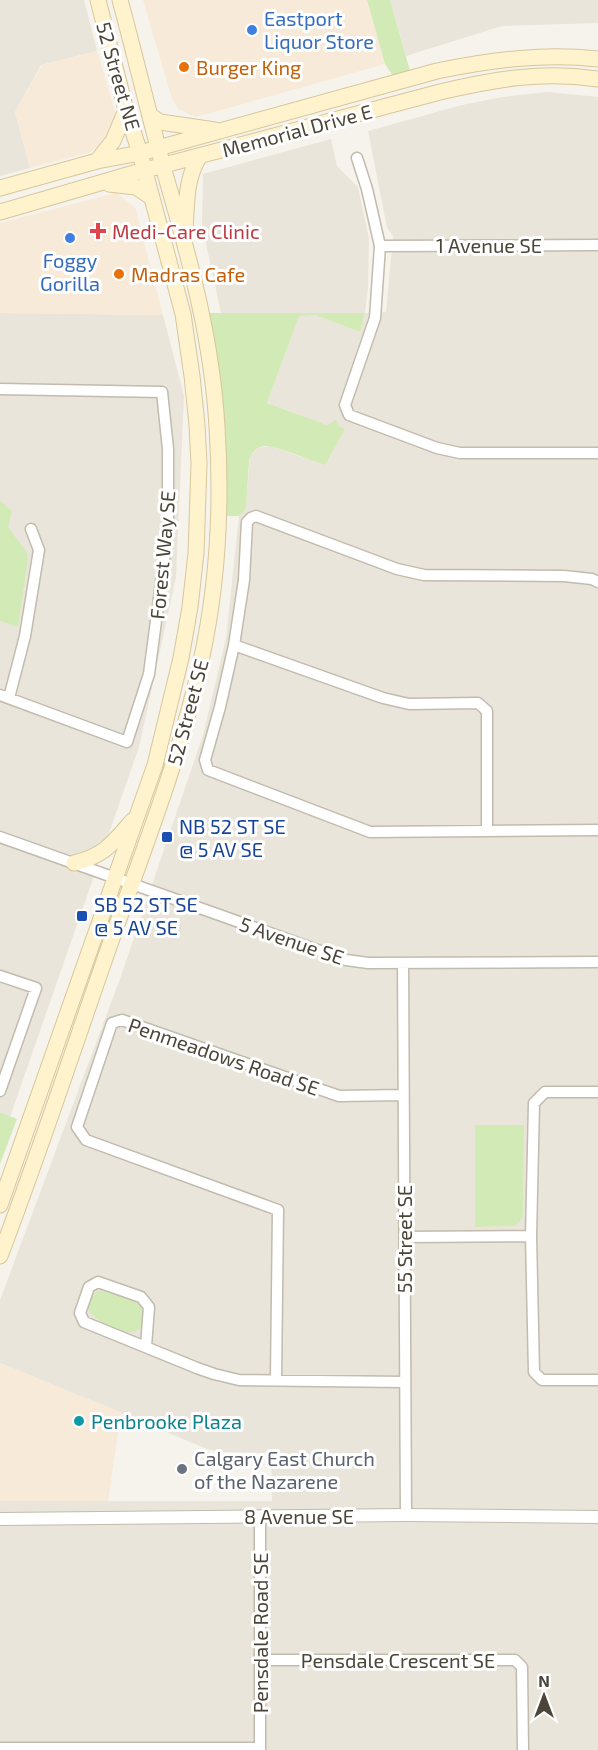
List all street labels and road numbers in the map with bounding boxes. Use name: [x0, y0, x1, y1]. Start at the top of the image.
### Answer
street label: 52 Street NE: [92, 19, 146, 133]
street label: Memorial Drive E: [219, 98, 375, 162]
street label: 1 Avenue SE: [436, 233, 542, 257]
street label: Forest Way SE: [144, 490, 180, 620]
street label: 52 Street SE: [161, 656, 213, 768]
street label: 5 Avenue SE: [237, 911, 347, 969]
street label: Penmeadows Road SE: [125, 1012, 323, 1100]
street label: 55 Street SE: [392, 1185, 416, 1293]
street label: 8 Avenue SE: [244, 1504, 354, 1528]
street label: Pensdale Road SE: [248, 1553, 272, 1713]
street label: Pensdale Crescent SE: [301, 1648, 495, 1672]

